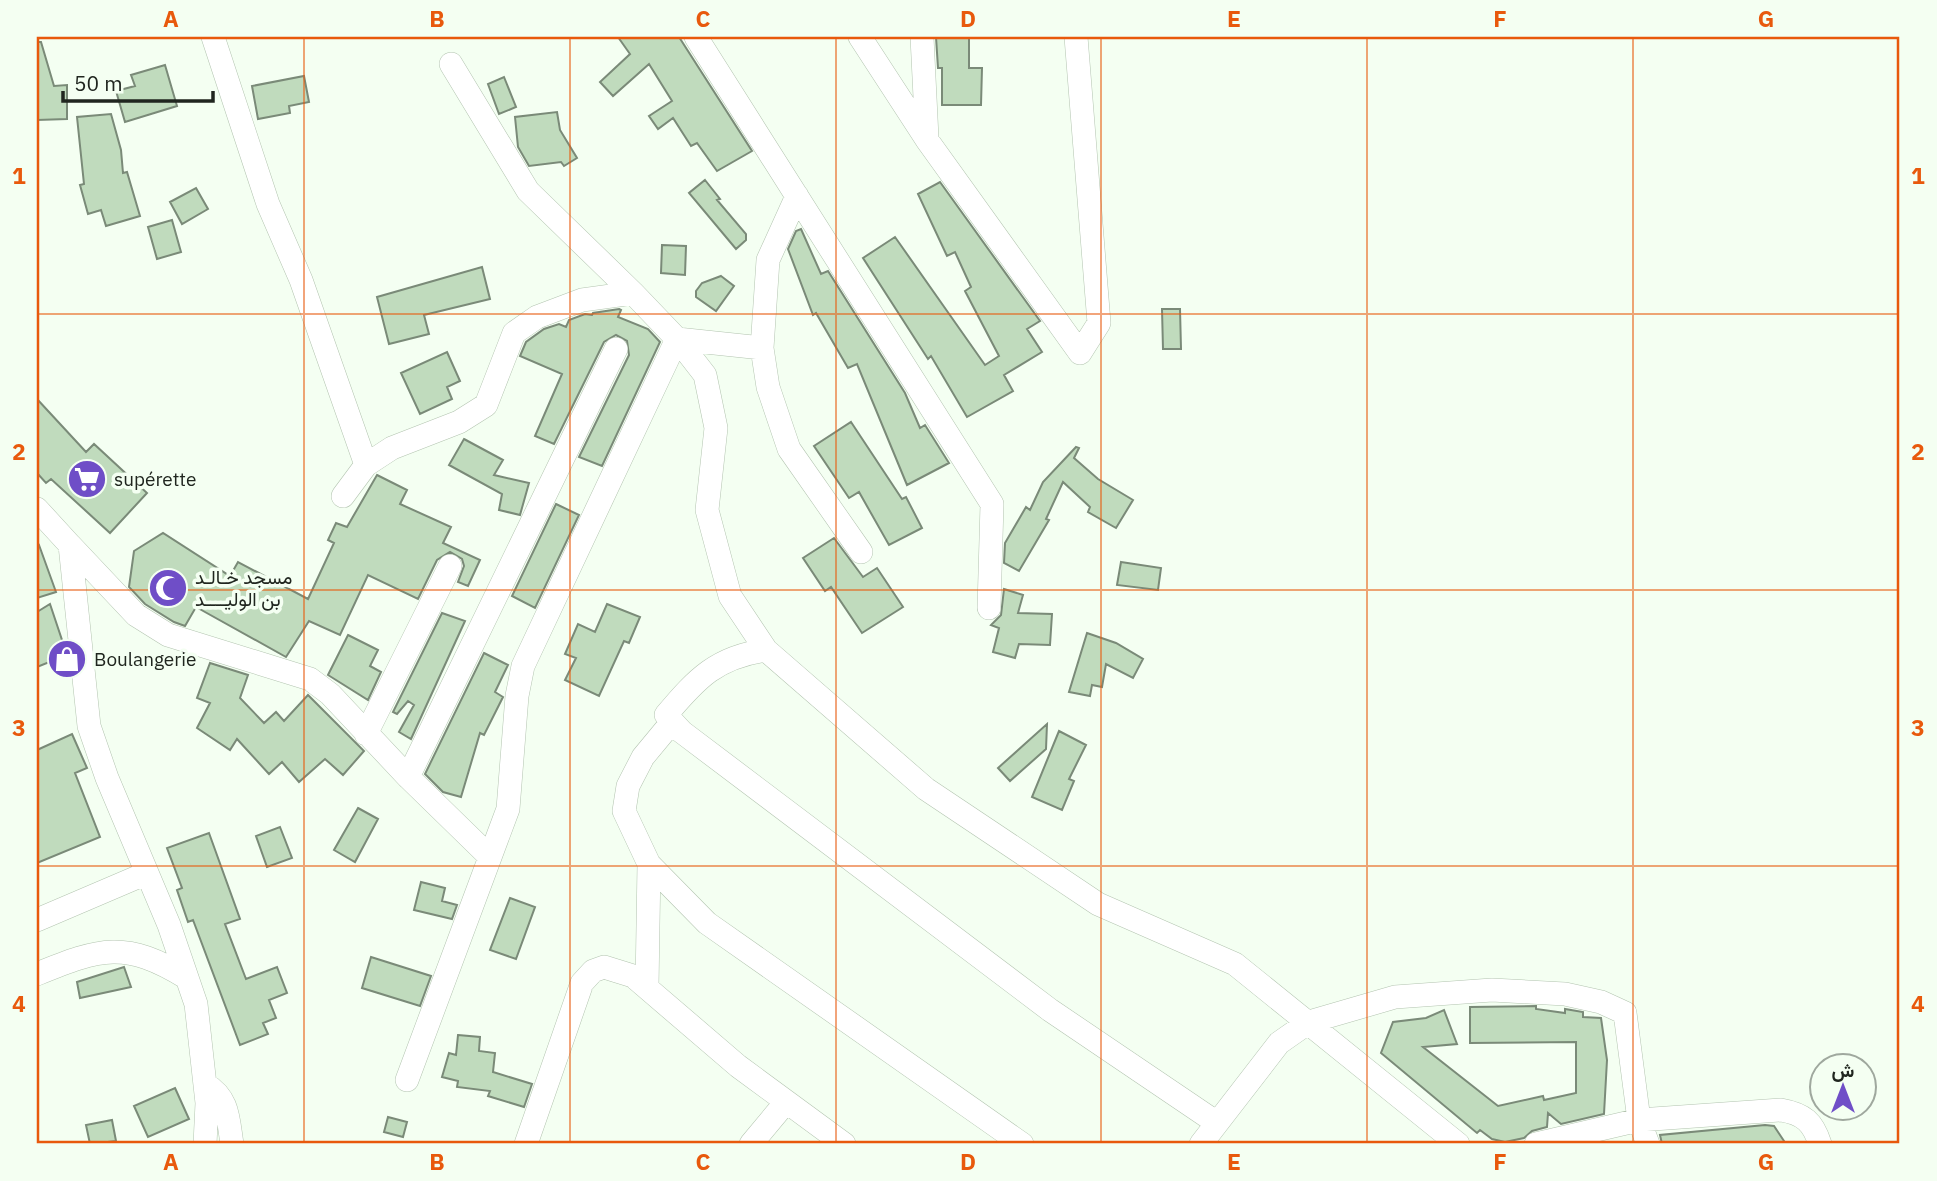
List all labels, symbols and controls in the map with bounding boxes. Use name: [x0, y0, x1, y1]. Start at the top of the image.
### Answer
text: A: [163, 3, 179, 33]
text: B: [429, 3, 445, 33]
text: C: [696, 3, 711, 33]
text: D: [960, 3, 976, 33]
text: E: [1227, 3, 1241, 33]
text: F: [1493, 3, 1507, 33]
text: G: [1758, 3, 1774, 33]
scale bar: [63, 60, 214, 104]
text: 50 m: [74, 69, 123, 97]
text: 1: [12, 160, 26, 190]
text: 1: [1911, 160, 1925, 190]
text: 2: [12, 436, 26, 466]
text: 2: [1911, 436, 1925, 466]
supermarket icon: supérette: [66, 458, 108, 500]
place label: supérette: [114, 467, 196, 491]
place label: مسجد خـالـد بن الوليــــد: [195, 565, 292, 611]
mosque icon: مسجد خـالـد بن الوليــــد: [147, 567, 189, 609]
shop icon: Boulangerie: [46, 638, 88, 680]
place label: Boulangerie: [94, 647, 196, 671]
text: 3: [12, 712, 26, 742]
text: 3: [1911, 712, 1925, 742]
text: 4: [12, 988, 26, 1018]
text: 4: [1911, 988, 1925, 1018]
north arrow: [1808, 1052, 1878, 1122]
text: ش: [1832, 1058, 1855, 1082]
text: A: [163, 1146, 179, 1176]
text: B: [429, 1146, 445, 1176]
text: C: [696, 1146, 711, 1176]
text: D: [960, 1146, 976, 1176]
text: E: [1227, 1146, 1241, 1176]
text: F: [1493, 1146, 1507, 1176]
text: G: [1758, 1146, 1774, 1176]

